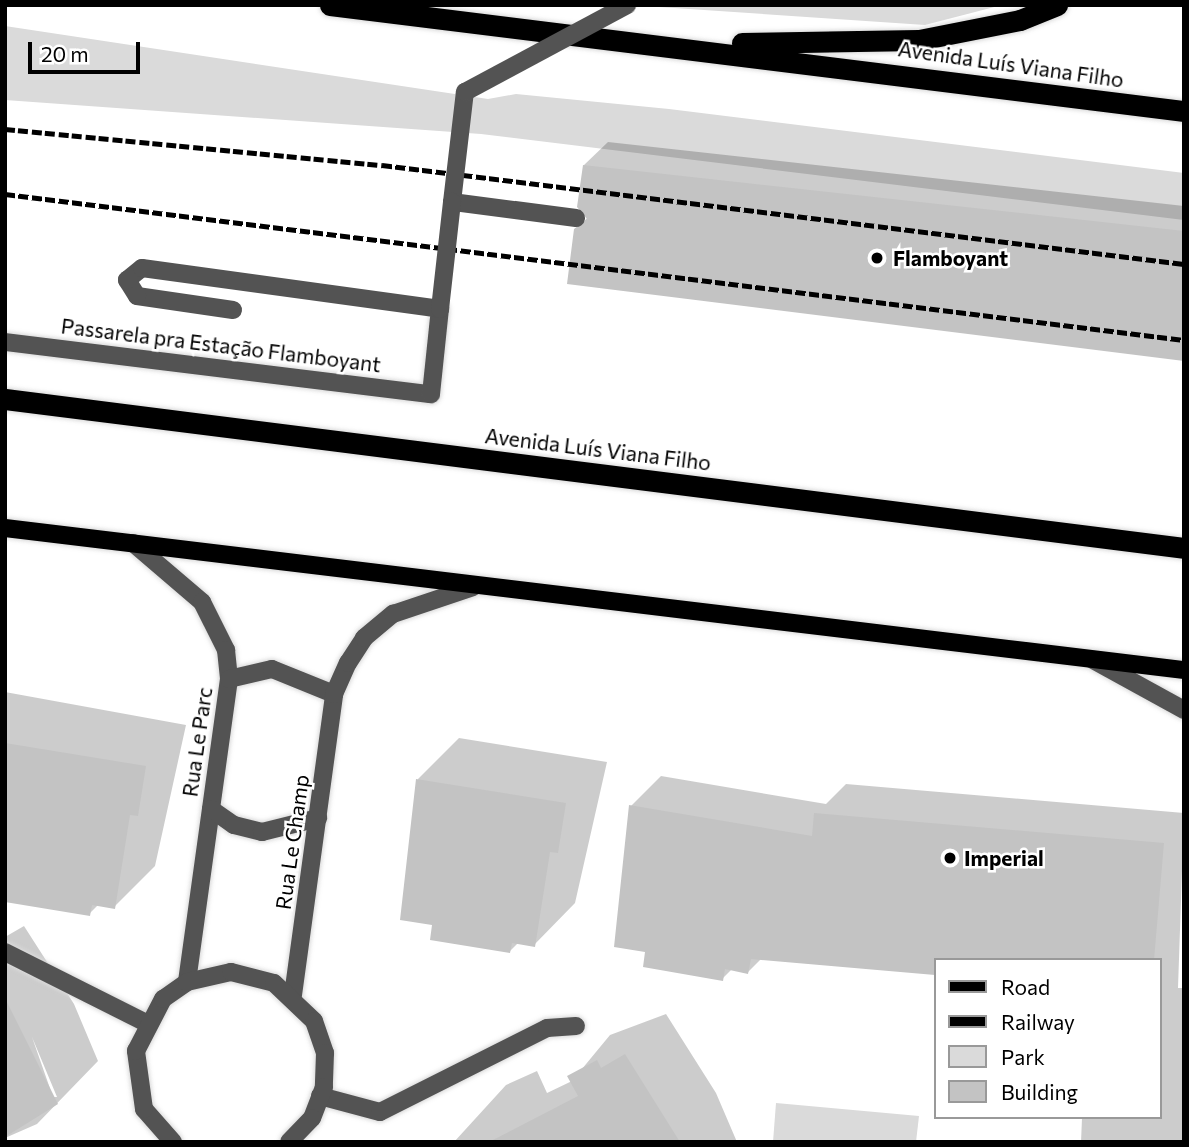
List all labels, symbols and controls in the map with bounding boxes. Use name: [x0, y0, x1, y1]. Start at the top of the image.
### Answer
scale bar: [32, 28, 144, 72]
street label: Avenida Luís Viana Filho: [897, 36, 1125, 92]
text: 20 m: [41, 41, 89, 66]
place label: Flamboyant: [893, 245, 1008, 271]
marker: Flamboyant: [867, 248, 887, 268]
street label: Passarela pra Estação Flamboyant: [60, 313, 382, 377]
street label: Avenida Luís Viana Filho: [483, 423, 713, 475]
street label: Rua Le Parc: [177, 686, 217, 798]
street label: Rua Le Champ: [270, 773, 314, 911]
place label: Imperial: [964, 845, 1044, 871]
marker: Imperial: [942, 850, 958, 866]
legend: [934, 958, 1161, 1119]
text: Road: [1001, 974, 1050, 999]
text: Railway: [1001, 1009, 1075, 1034]
text: Park: [1001, 1044, 1045, 1069]
text: Building: [1001, 1079, 1078, 1104]

